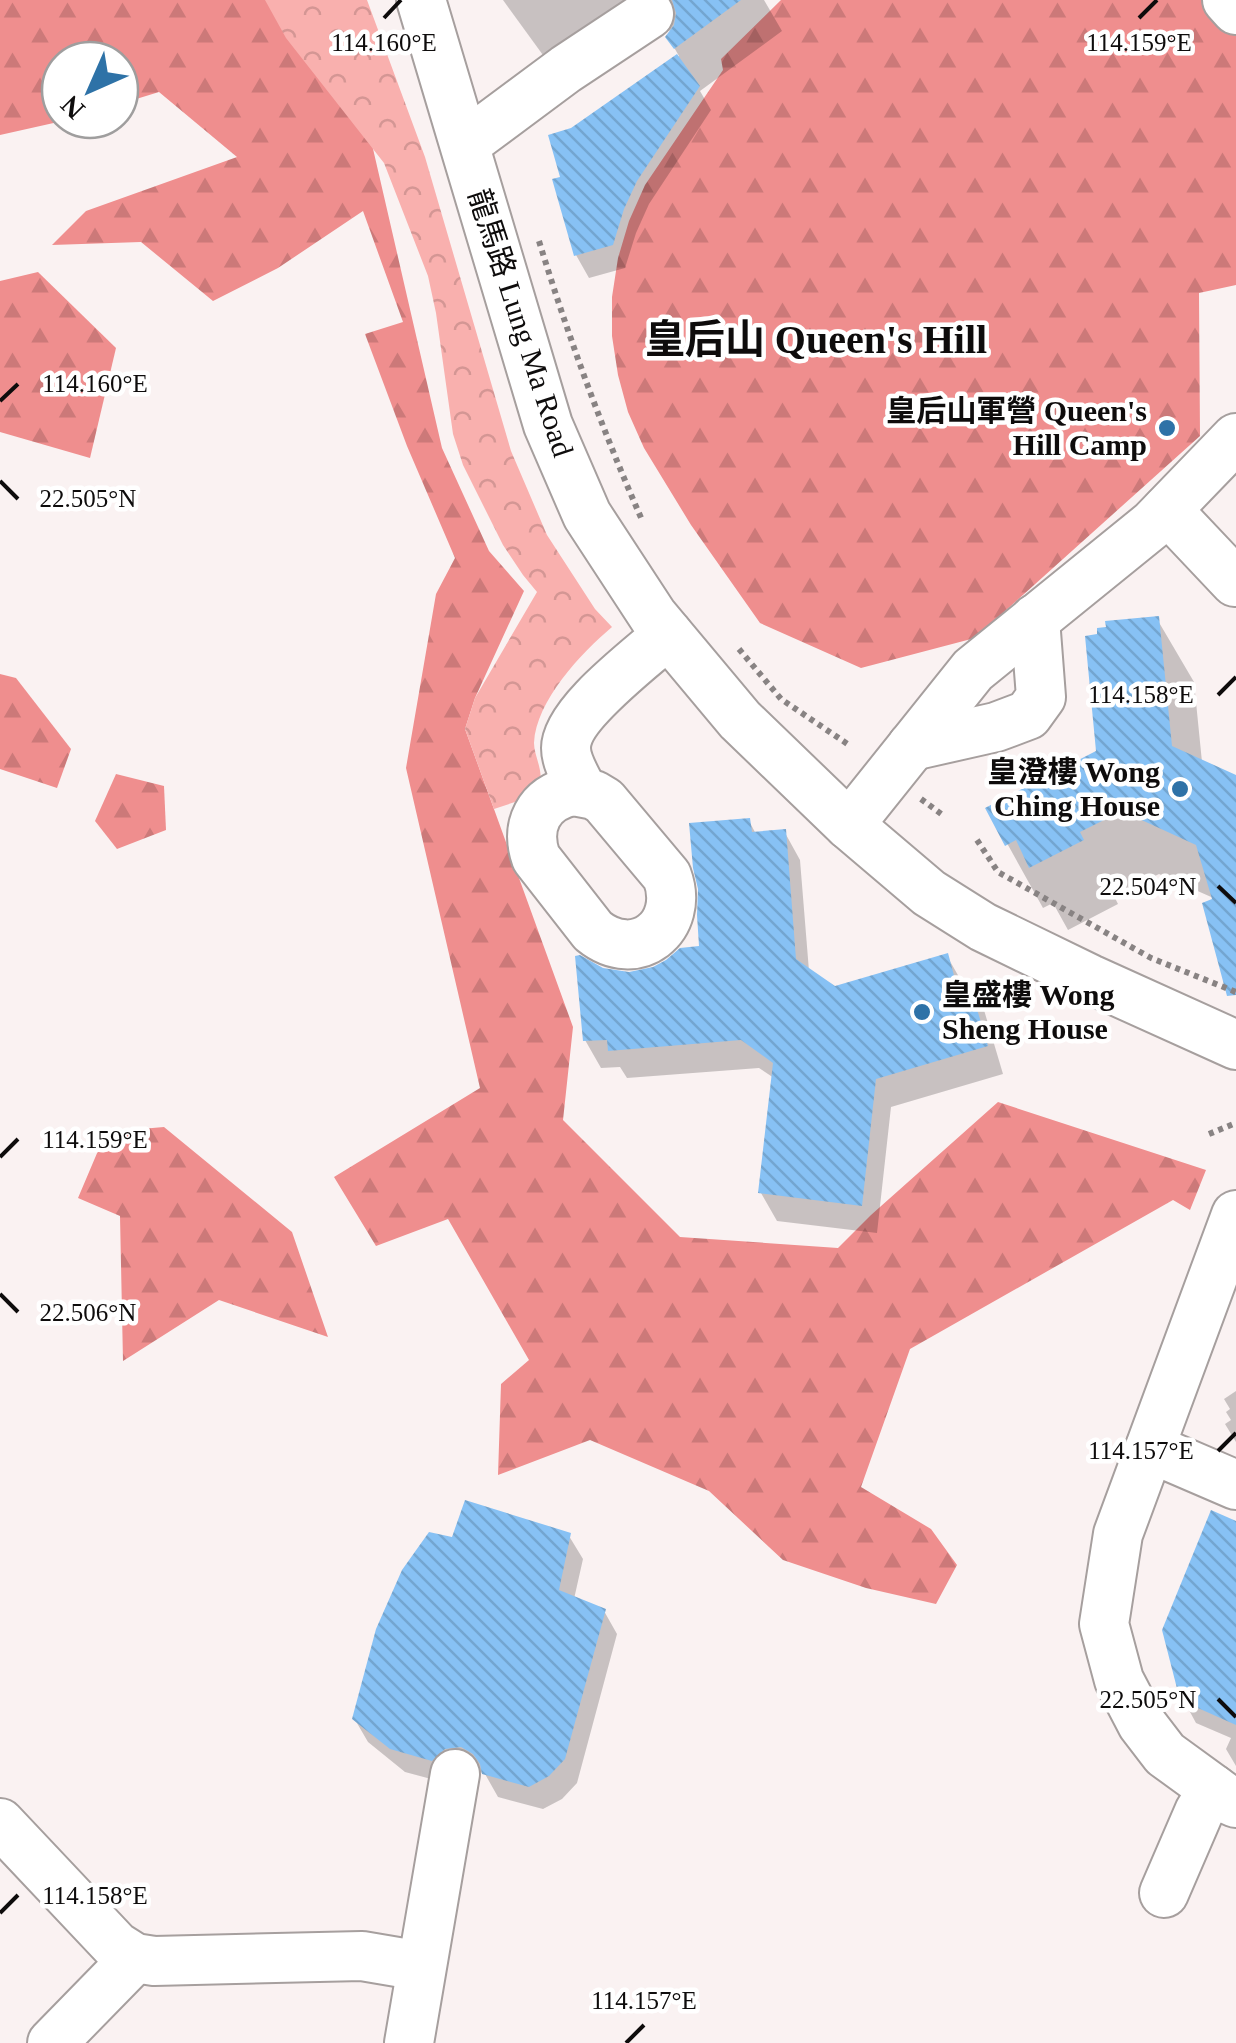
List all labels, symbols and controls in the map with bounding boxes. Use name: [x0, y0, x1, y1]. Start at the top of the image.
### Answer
text: 114.160°E: [331, 29, 437, 56]
text: 114.159°E: [1086, 29, 1192, 56]
north arrow: [40, 40, 140, 140]
text: N: [55, 89, 91, 125]
street label: 龍馬路 Lung Ma Road: [463, 185, 580, 461]
district label: 皇后山 Queen's Hill: [645, 317, 987, 362]
text: 114.160°E: [42, 370, 148, 397]
place label: 皇后山軍營 Queen's Hill Camp: [886, 394, 1147, 461]
marker: 皇后山軍營 Queen's Hill Camp: [1156, 417, 1178, 439]
text: 22.505°N: [40, 485, 136, 512]
text: 114.158°E: [1088, 681, 1194, 708]
place label: 皇澄樓 Wong Ching House: [987, 755, 1160, 822]
marker: 皇澄樓 Wong Ching House: [1169, 778, 1191, 800]
text: 22.504°N: [1100, 873, 1196, 900]
place label: 皇盛樓 Wong Sheng House: [942, 978, 1115, 1045]
marker: 皇盛樓 Wong Sheng House: [911, 1001, 933, 1023]
text: 114.159°E: [42, 1126, 148, 1153]
text: 22.506°N: [40, 1299, 136, 1326]
text: 114.157°E: [1088, 1437, 1194, 1464]
text: 22.505°N: [1100, 1686, 1196, 1713]
text: 114.158°E: [42, 1882, 148, 1909]
text: 114.157°E: [591, 1987, 697, 2014]

